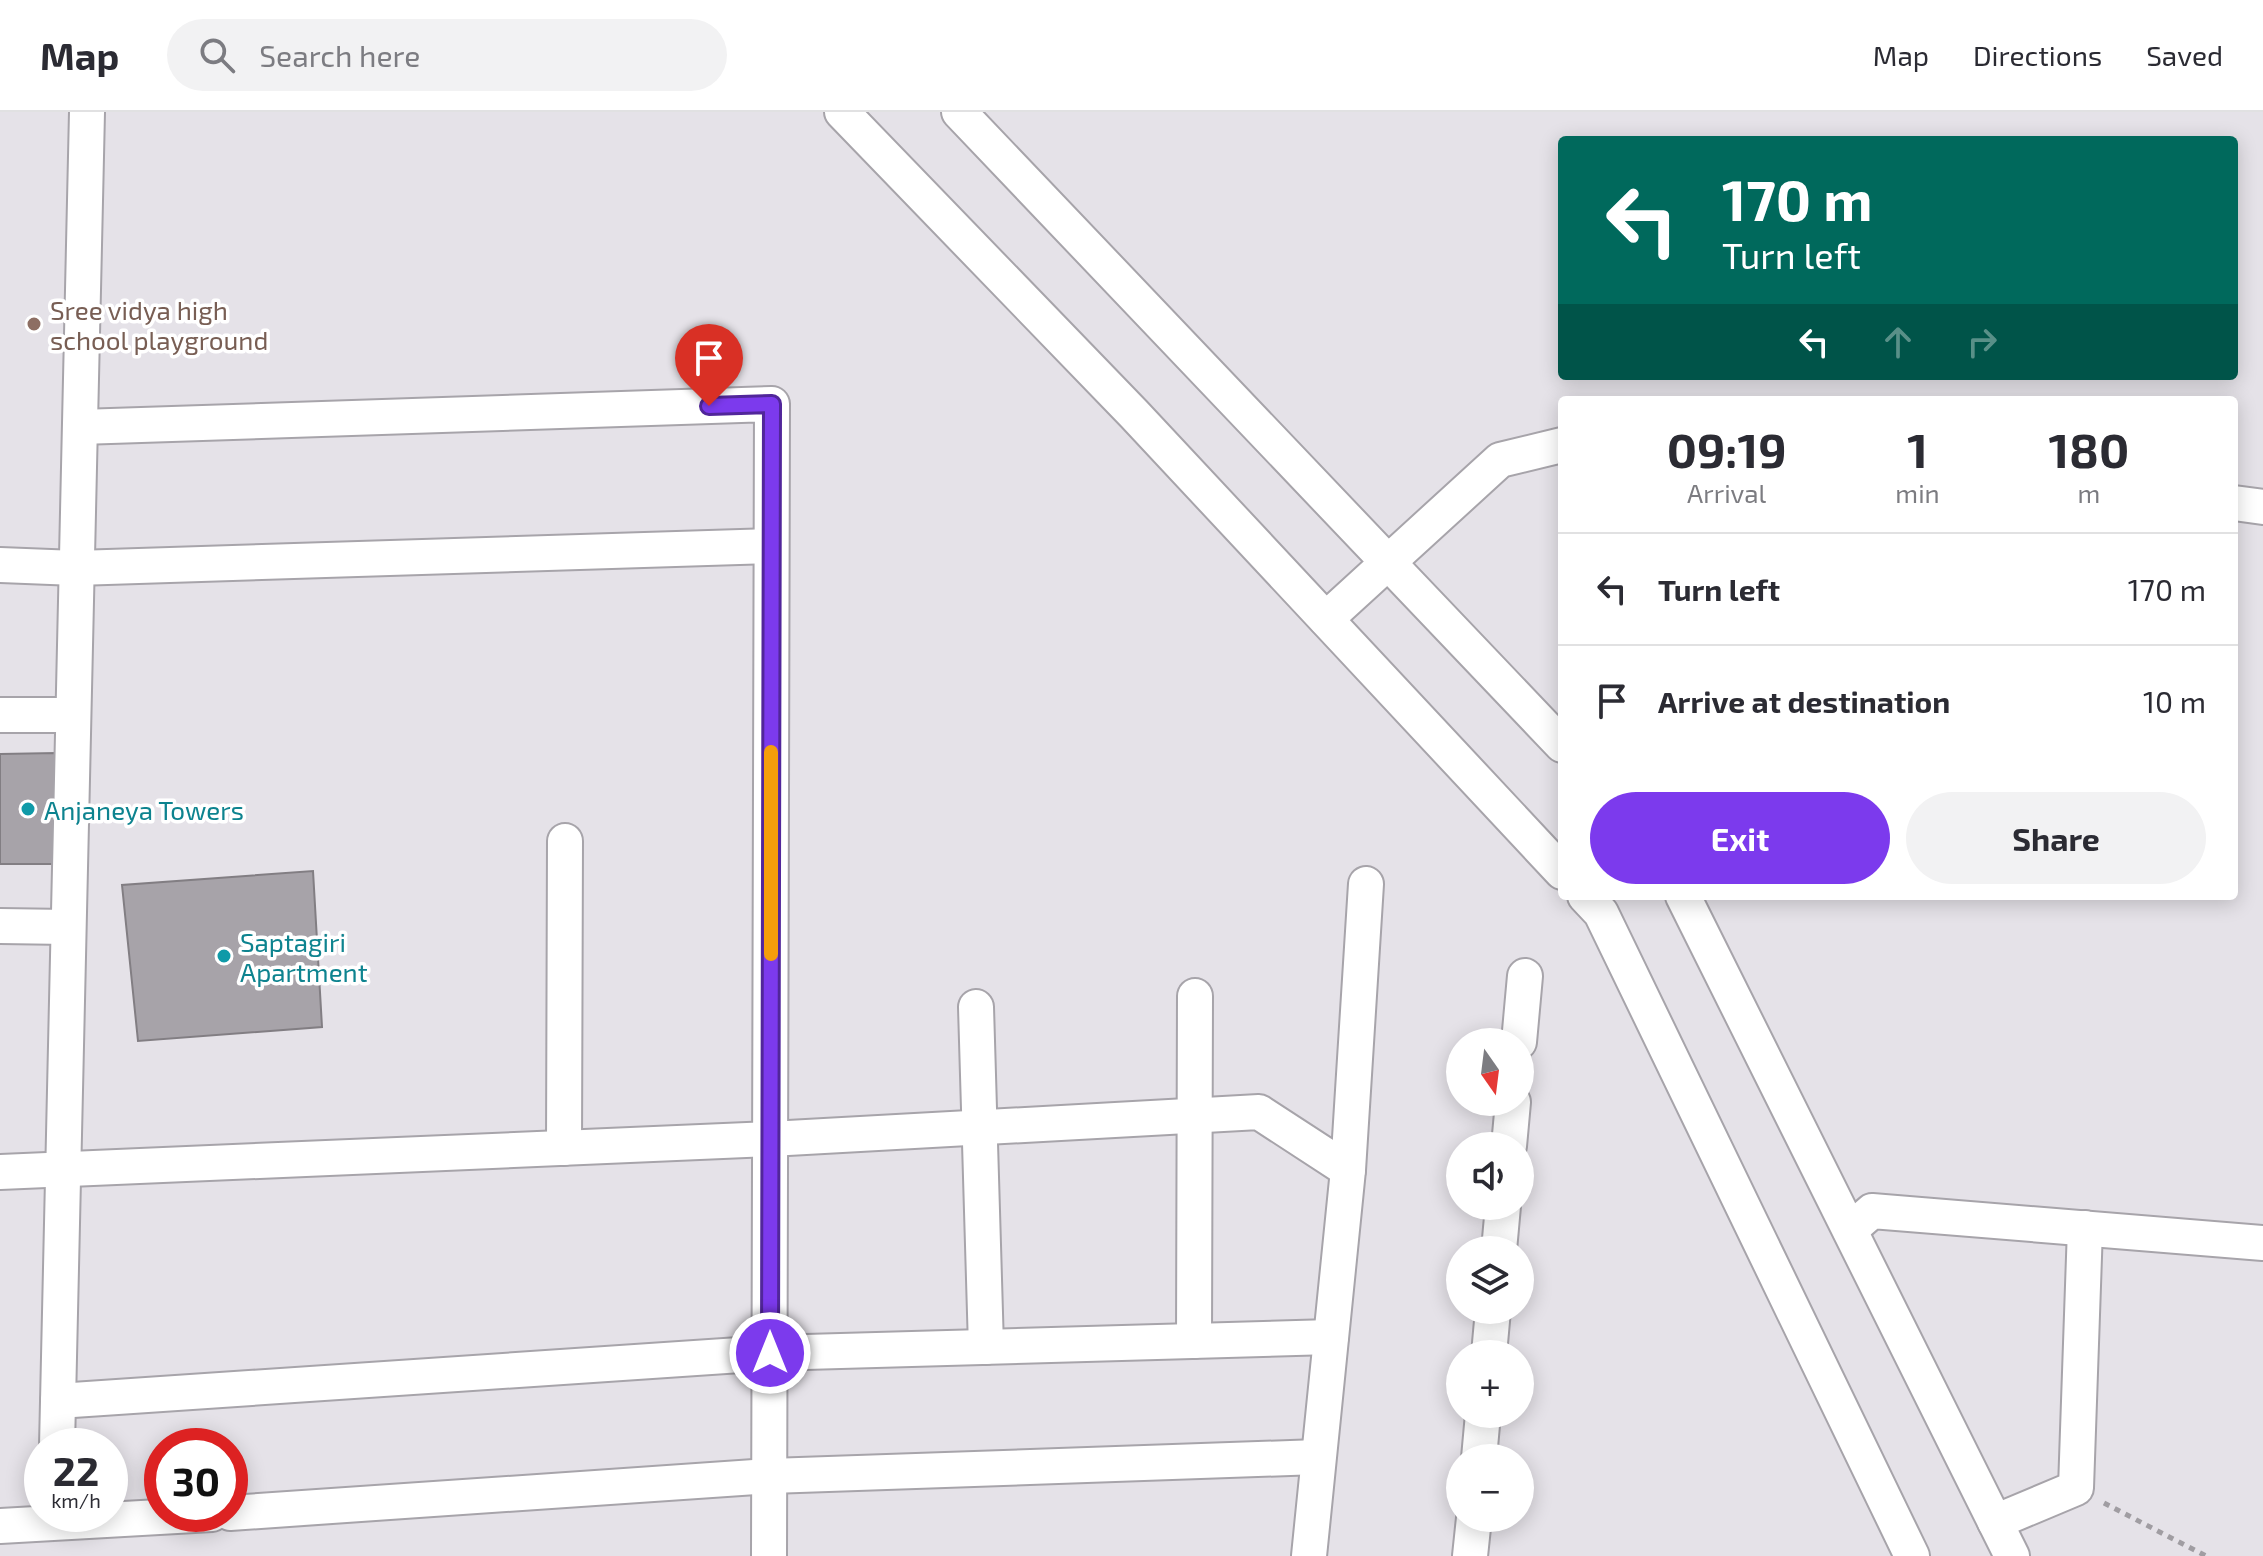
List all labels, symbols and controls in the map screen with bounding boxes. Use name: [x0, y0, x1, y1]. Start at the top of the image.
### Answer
search box: [167, 19, 727, 91]
text: Map: [40, 32, 119, 78]
icon: search: [195, 33, 239, 77]
text: Search here: [259, 37, 420, 73]
text: Map: [1873, 38, 1929, 72]
text: Directions: [1973, 38, 2102, 72]
text: Saved: [2146, 38, 2223, 72]
text: 170 m: [1722, 165, 1873, 232]
icon: left: [1590, 168, 1694, 272]
text: Turn left: [1722, 233, 1861, 276]
place label: Sree vidya high school playground: [50, 294, 268, 355]
marker: Sree vidya high school playground: [25, 315, 43, 333]
icon: left: [1792, 320, 1836, 364]
icon: ahead: [1876, 320, 1920, 364]
icon: right: [1960, 320, 2004, 364]
pin: [675, 324, 743, 406]
icon: arrive: [687, 336, 731, 380]
text: 09:19: [1667, 420, 1787, 478]
text: 1: [1907, 420, 1928, 478]
text: 180: [2048, 420, 2129, 478]
text: Arrival: [1687, 477, 1766, 508]
text: min: [1895, 477, 1940, 508]
text: m: [2077, 477, 2100, 508]
icon: left: [1590, 567, 1634, 611]
text: Turn left: [1658, 571, 1780, 607]
text: 170 m: [2128, 571, 2206, 607]
icon: arrive: [1590, 679, 1634, 723]
text: Arrive at destination: [1658, 683, 1950, 719]
text: 10 m: [2143, 683, 2206, 719]
button: Exit: [1590, 792, 1890, 884]
button: Share: [1906, 792, 2206, 884]
place label: Anjaneya Towers: [44, 794, 244, 825]
marker: Anjaneya Towers: [19, 800, 37, 818]
place label: Saptagiri Apartment: [240, 926, 368, 987]
marker: Saptagiri Apartment: [215, 947, 233, 965]
north arrow: [1446, 1028, 1534, 1116]
map controls: [1446, 1028, 1534, 1532]
button: sound: [1446, 1132, 1534, 1220]
button: layers: [1446, 1236, 1534, 1324]
position arrow: [728, 1311, 812, 1395]
button: +: [1446, 1340, 1534, 1428]
speed limit sign: 30: [144, 1428, 248, 1532]
button: −: [1446, 1444, 1534, 1532]
text: 22: [53, 1446, 99, 1494]
text: km/h: [51, 1488, 101, 1512]

